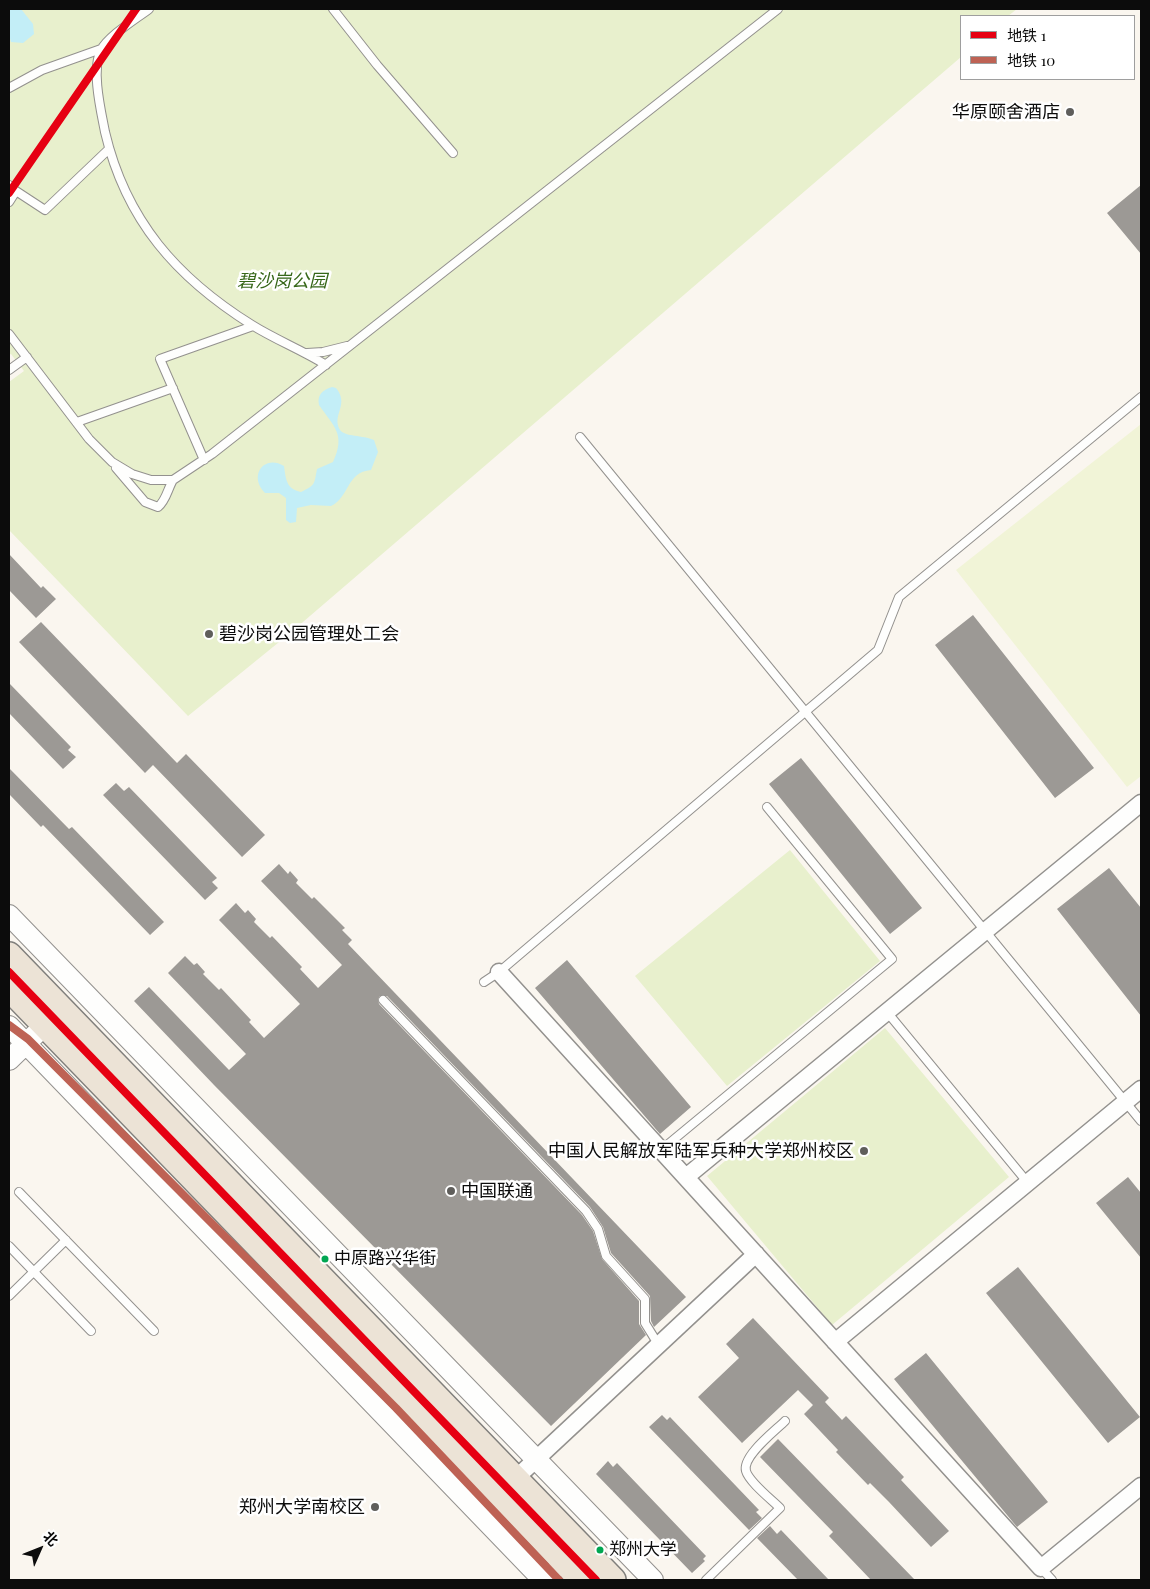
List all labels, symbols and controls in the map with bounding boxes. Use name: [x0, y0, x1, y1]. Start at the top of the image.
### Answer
legend: [960, 15, 1135, 80]
text: 地铁 1: [1007, 25, 1046, 45]
text: 地铁 10: [1007, 50, 1055, 70]
place label: 华原颐舍酒店: [952, 101, 1060, 123]
marker: 华原颐舍酒店: [1064, 106, 1076, 118]
park label: 碧沙岗公园: [237, 270, 327, 292]
place label: 碧沙岗公园管理处工会: [219, 623, 399, 645]
marker: 碧沙岗公园管理处工会: [203, 628, 215, 640]
place label: 中国人民解放军陆军兵种大学郑州校区: [548, 1140, 854, 1162]
marker: 中国人民解放军陆军兵种大学郑州校区: [858, 1145, 870, 1157]
place label: 中国联通: [461, 1180, 533, 1202]
marker: 中国联通: [445, 1185, 457, 1197]
place label: 中原路兴华街: [334, 1249, 436, 1269]
marker: 中原路兴华街: [320, 1254, 330, 1264]
place label: 郑州大学南校区: [239, 1496, 365, 1518]
marker: 郑州大学南校区: [369, 1501, 381, 1513]
north arrow: [15, 1524, 65, 1574]
text: 北: [39, 1527, 63, 1550]
place label: 郑州大学: [609, 1540, 677, 1560]
marker: 郑州大学: [595, 1545, 605, 1555]

